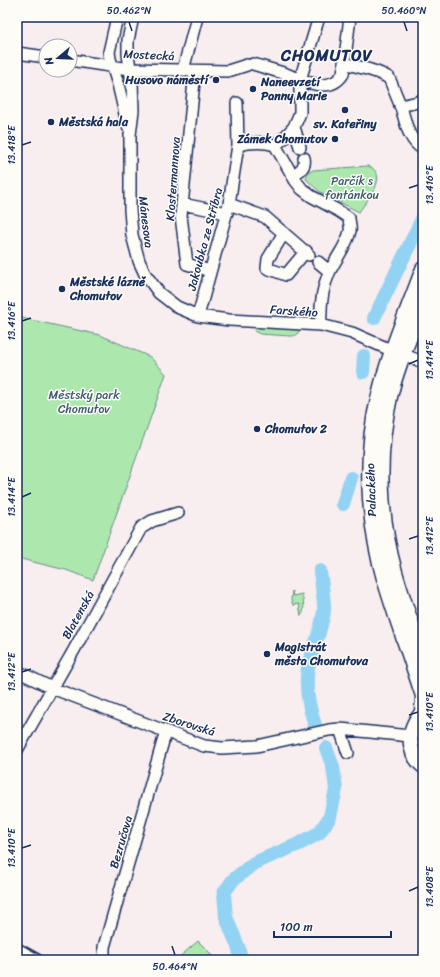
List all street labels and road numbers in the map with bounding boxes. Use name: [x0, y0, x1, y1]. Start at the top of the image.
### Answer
street label: Mostecká: [123, 43, 175, 67]
street label: Klostermannova: [159, 135, 187, 222]
street label: Jakoubka ze Stříbra: [180, 185, 229, 294]
street label: Mánesova: [132, 195, 160, 249]
street label: Farského: [269, 298, 319, 324]
street label: Palackého: [359, 463, 383, 517]
street label: Blatenská: [56, 587, 100, 643]
street label: Zborovská: [160, 705, 218, 743]
street label: Bezručova: [103, 813, 139, 871]

